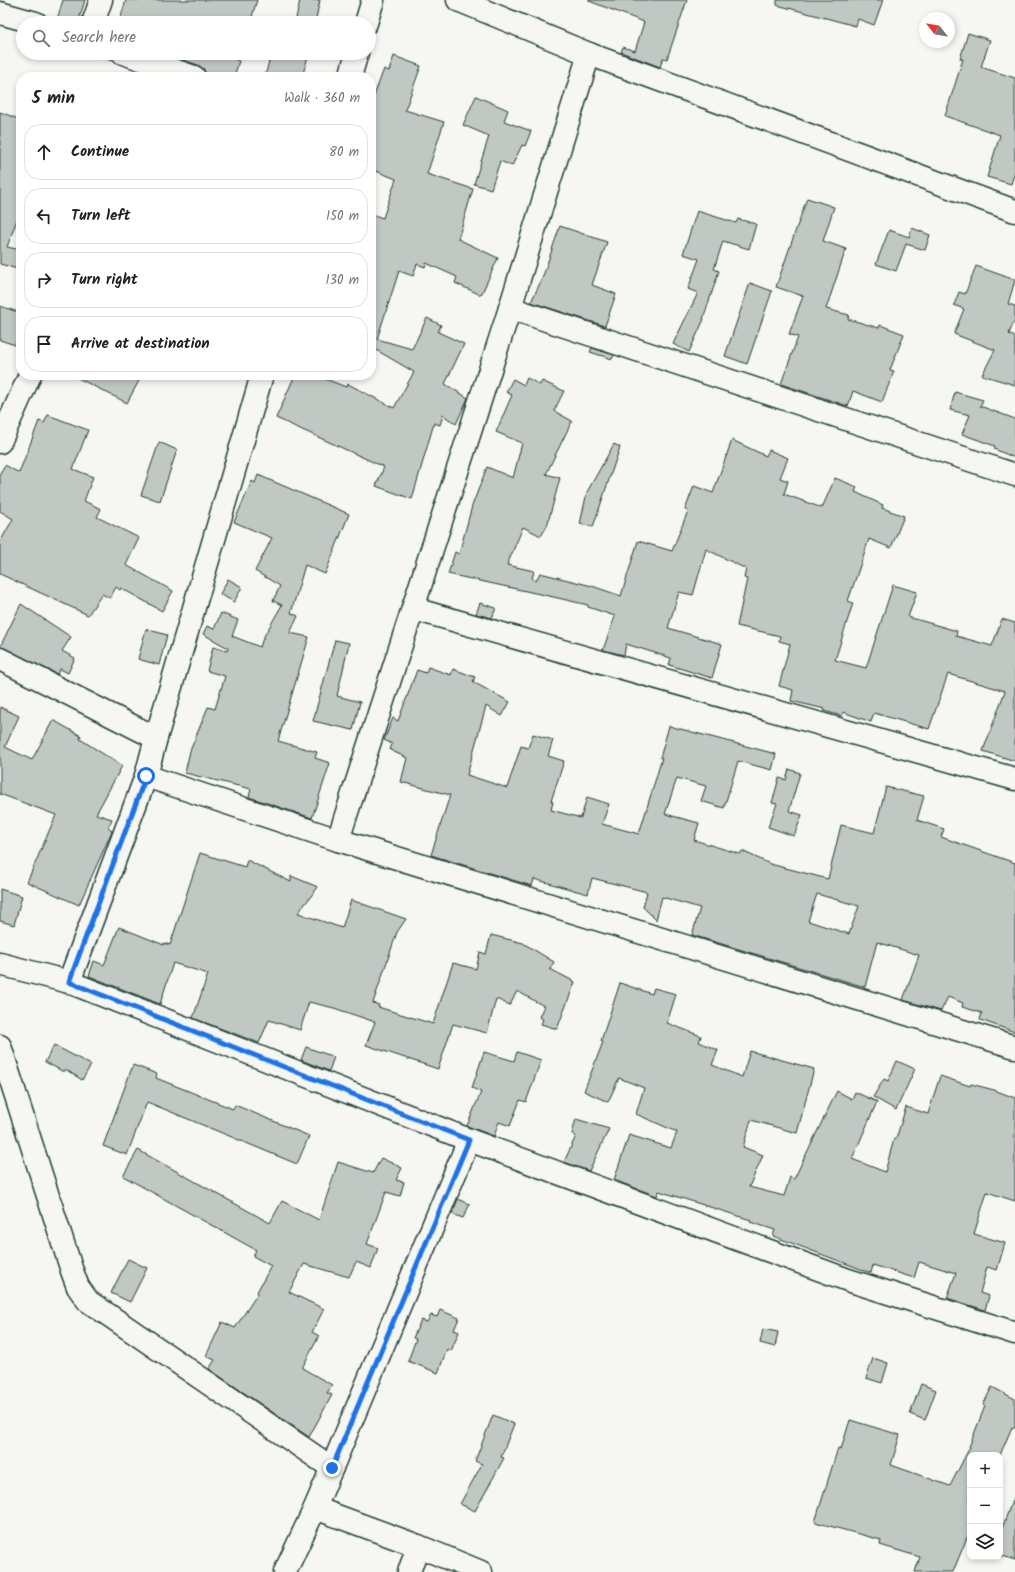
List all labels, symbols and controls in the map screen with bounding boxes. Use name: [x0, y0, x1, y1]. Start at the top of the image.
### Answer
north arrow: [919, 12, 955, 48]
search box: [16, 16, 376, 60]
text: Search here: [62, 26, 136, 50]
icon: search: [30, 27, 52, 49]
text: 5 min: [32, 85, 75, 112]
text: Walk · 360 m: [284, 88, 360, 109]
text: Continue: [71, 140, 129, 164]
icon: ahead: [33, 141, 55, 163]
text: 80 m: [329, 142, 359, 163]
text: Turn left: [71, 204, 131, 228]
icon: left: [33, 205, 55, 227]
text: 150 m: [326, 206, 359, 227]
text: Turn right: [71, 268, 138, 292]
icon: right: [33, 269, 55, 291]
text: 130 m: [325, 270, 359, 291]
text: Arrive at destination: [71, 332, 210, 356]
icon: arrive: [33, 333, 55, 355]
route start: [137, 767, 155, 785]
map controls: [967, 1452, 1003, 1560]
button: +: [967, 1452, 1003, 1488]
route end: [323, 1459, 341, 1477]
button: −: [967, 1488, 1003, 1524]
button: layers: [967, 1524, 1003, 1560]

